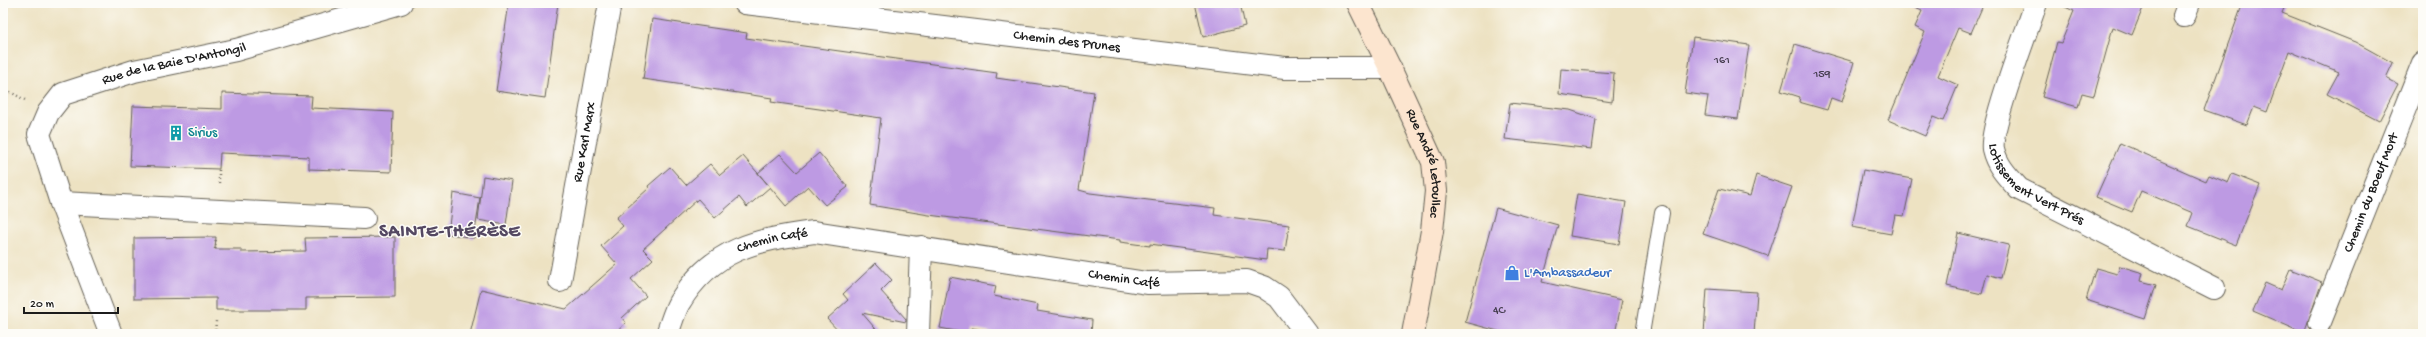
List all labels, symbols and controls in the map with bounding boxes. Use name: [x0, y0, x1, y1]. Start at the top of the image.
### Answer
street label: Chemin des Prunes: [1012, 27, 1122, 57]
street label: Rue de la Baie D'Antongil: [100, 39, 248, 89]
house number: 161: [1713, 54, 1730, 68]
house number: 159: [1812, 68, 1831, 82]
street label: Rue Karl Marx: [569, 100, 601, 184]
street label: Rue André Letoullec: [1401, 106, 1445, 220]
building icon: Sirius: [167, 124, 185, 142]
place label: Sirius: [188, 125, 218, 142]
street label: Chemin du Boeuf Mort: [2340, 129, 2403, 255]
street label: Lotissement Vert Prés: [1984, 143, 2088, 229]
district label: SAINTE-THÉRÈSE: [379, 221, 522, 243]
street label: Chemin Café: [734, 224, 810, 258]
shop icon: L'Ambassadeur: [1503, 264, 1521, 282]
place label: L'Ambassadeur: [1524, 265, 1612, 282]
street label: Chemin Café: [1087, 266, 1161, 292]
scale bar: [24, 289, 118, 315]
text: 20 m: [30, 298, 55, 312]
house number: 4C: [1493, 304, 1507, 318]

